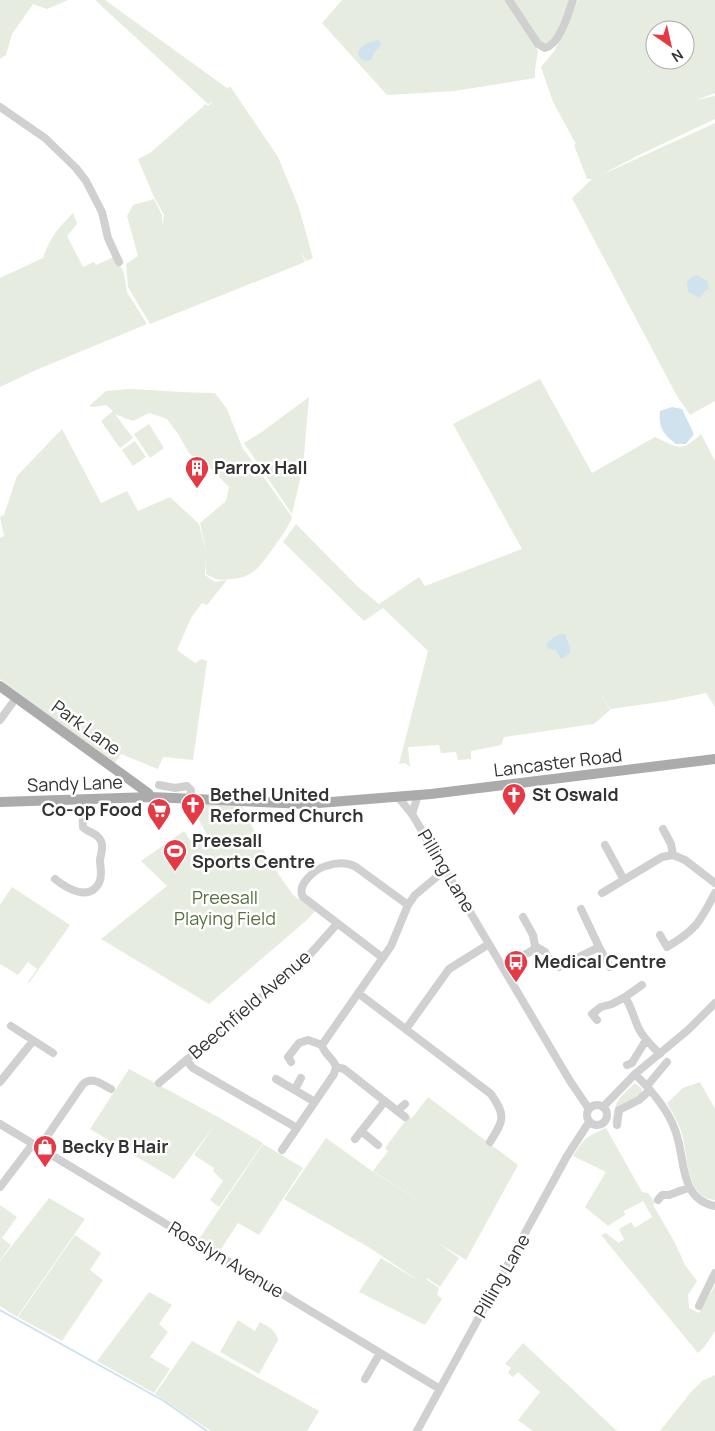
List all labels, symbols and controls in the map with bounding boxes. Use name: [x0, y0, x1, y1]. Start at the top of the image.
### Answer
north arrow: [645, 20, 695, 70]
text: N: [668, 46, 687, 67]
building icon: Parrox Hall: [184, 455, 210, 489]
place label: Parrox Hall: [214, 455, 308, 479]
street label: Park Lane: [47, 694, 126, 760]
street label: Lancaster Road: [492, 742, 624, 782]
street label: Sandy Lane: [27, 769, 123, 797]
place label: Bethel United Reformed Church: [210, 782, 363, 827]
church icon: St Oswald: [501, 782, 527, 816]
place label: St Oswald: [532, 782, 619, 806]
church icon: Bethel United Reformed Church: [180, 792, 206, 826]
place label: Co-op Food: [42, 797, 142, 821]
supermarket icon: Co-op Food: [146, 797, 172, 831]
street label: Pilling Lane: [413, 824, 481, 917]
place label: Preesall Sports Centre: [192, 828, 315, 873]
sports icon: Preesall Sports Centre: [162, 838, 188, 872]
park label: Preesall Playing Field: [174, 885, 276, 930]
street label: Beechfield Avenue: [183, 945, 315, 1064]
bus stop icon: Medical Centre: [503, 949, 529, 983]
place label: Medical Centre: [534, 949, 667, 973]
shop icon: Becky B Hair: [32, 1134, 58, 1168]
place label: Becky B Hair: [62, 1134, 168, 1158]
street label: Rosslyn Avenue: [164, 1215, 289, 1303]
street label: Pilling Lane: [467, 1229, 535, 1322]

